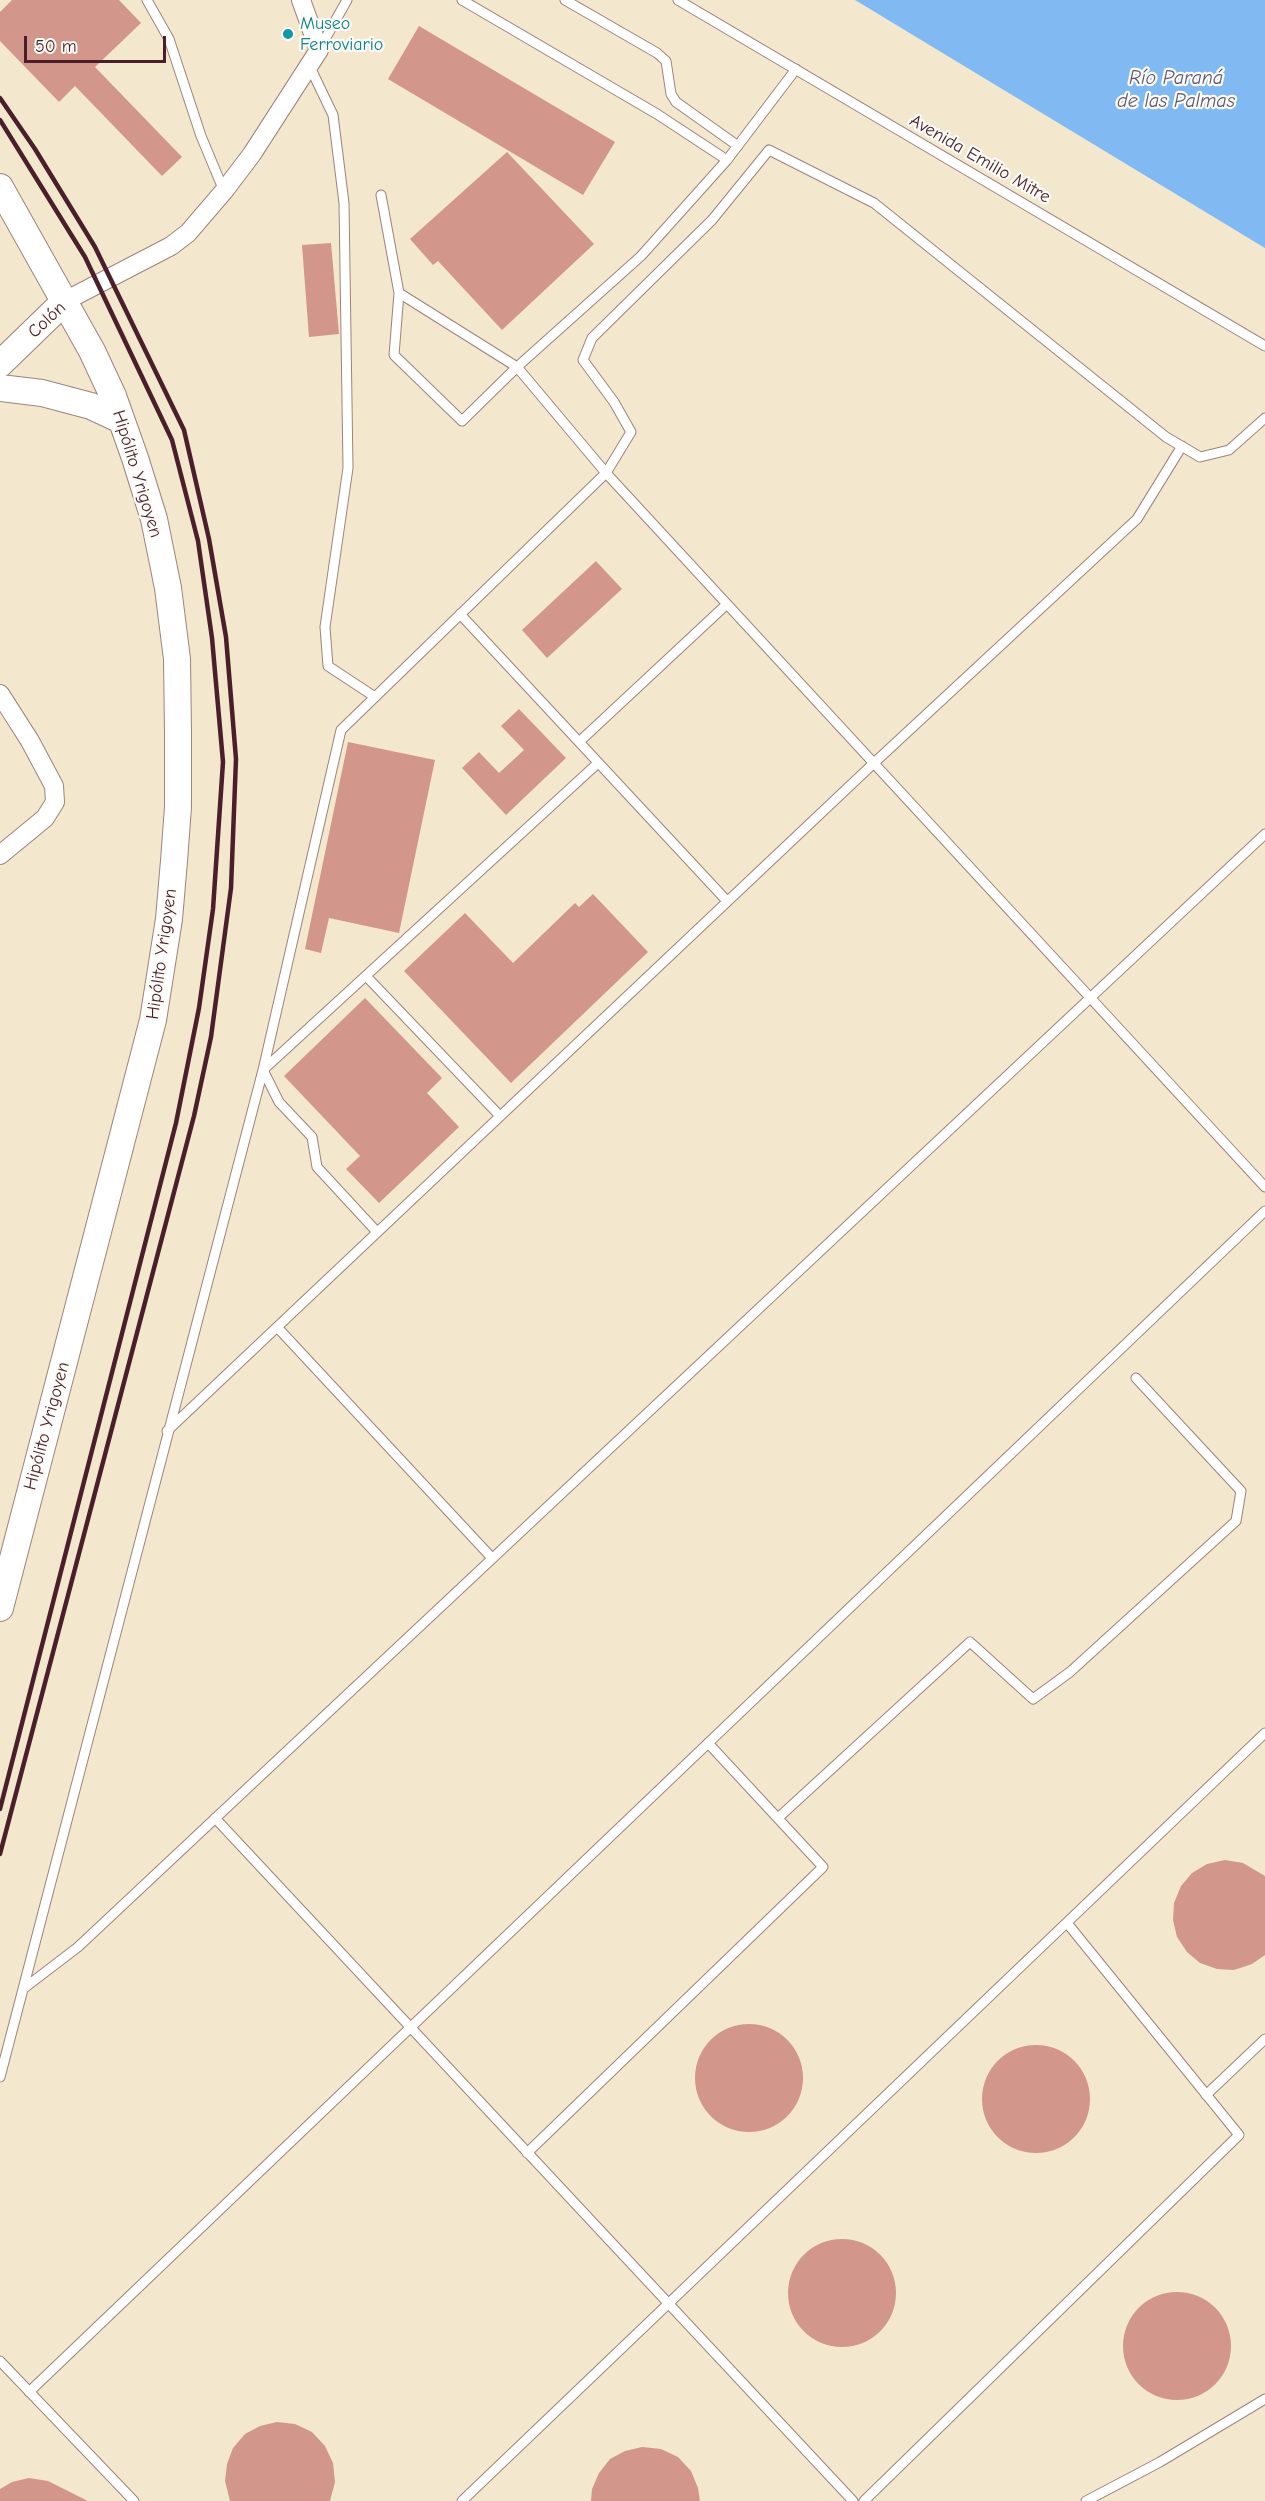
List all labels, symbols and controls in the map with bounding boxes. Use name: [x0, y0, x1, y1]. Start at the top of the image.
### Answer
place label: Museo Ferroviario: [300, 13, 383, 56]
scale bar: [27, 24, 170, 62]
marker: Museo Ferroviario: [281, 27, 295, 41]
text: 50 m: [35, 36, 77, 57]
water label: Río Paraná de las Palmas: [1117, 66, 1235, 113]
street label: Avenida Emilio Mitre: [906, 110, 1054, 208]
street label: Colón: [24, 297, 70, 343]
street label: Hipólito Yrigoyen: [107, 408, 167, 540]
street label: Hipólito Yrigoyen: [142, 887, 182, 1021]
street label: Hipólito Yrigoyen: [19, 1359, 75, 1493]

